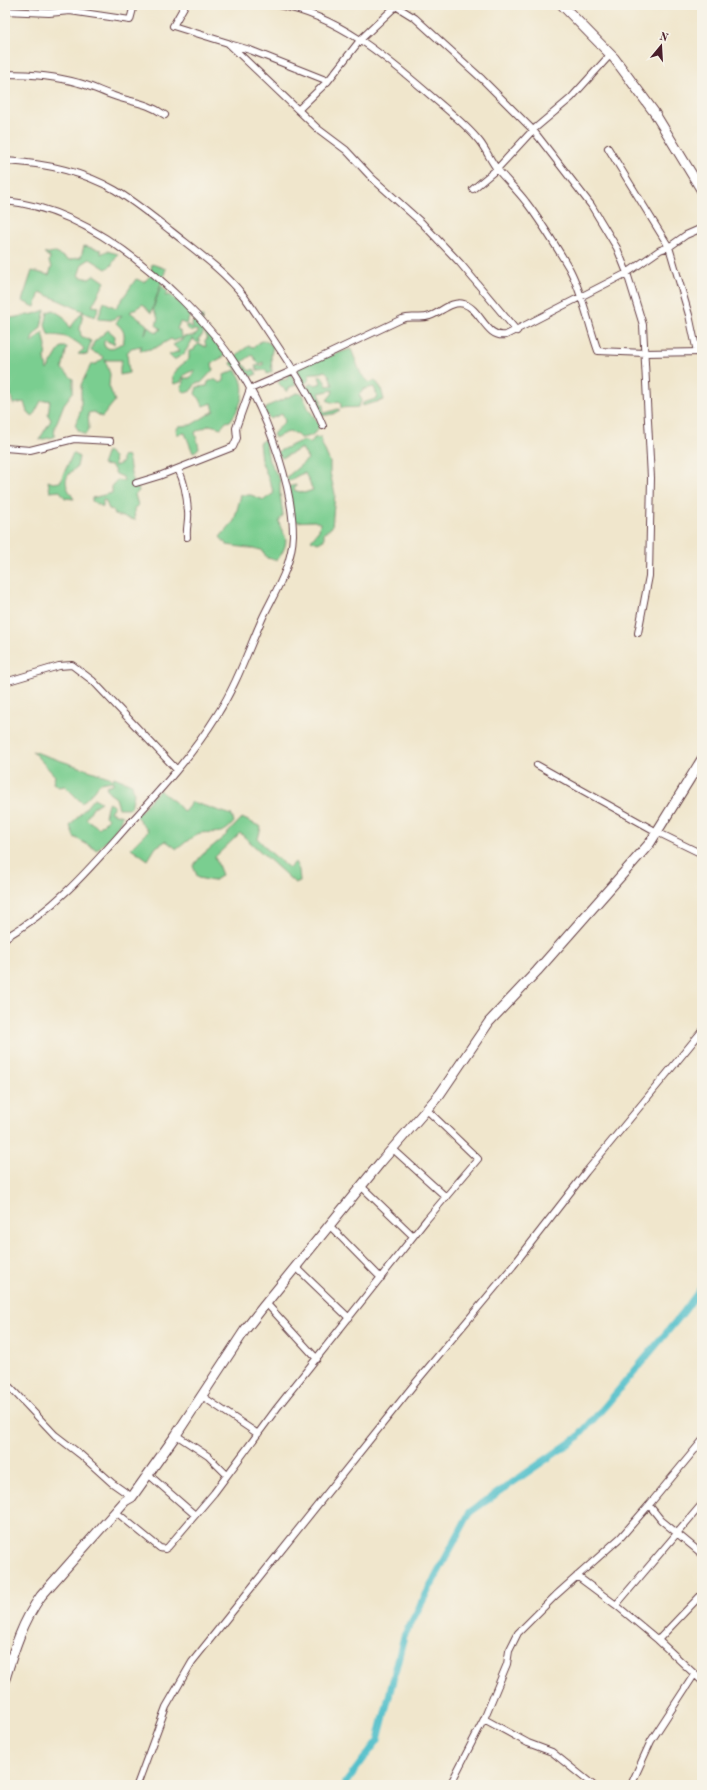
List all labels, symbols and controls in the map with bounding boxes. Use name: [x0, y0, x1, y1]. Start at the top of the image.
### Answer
north arrow: [641, 26, 681, 66]
text: N: [658, 31, 670, 45]

